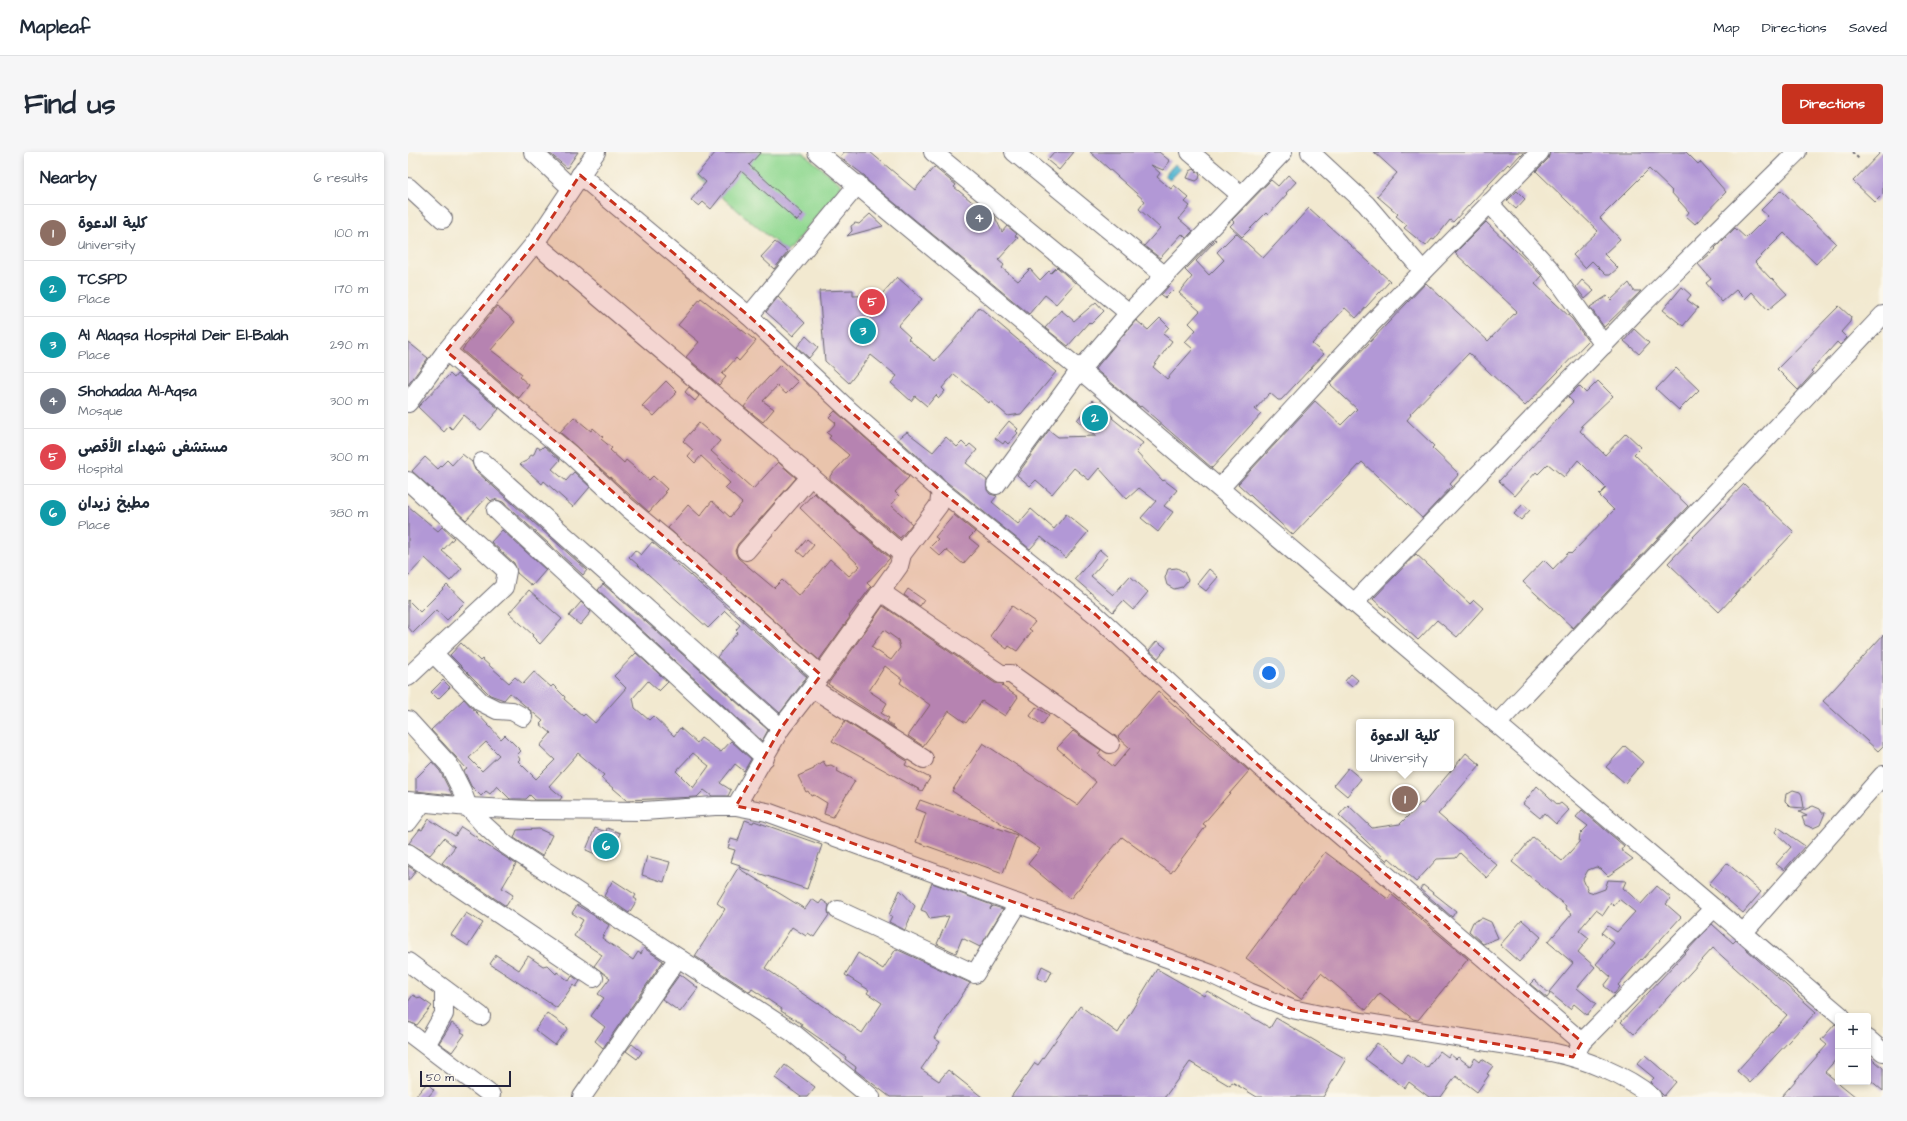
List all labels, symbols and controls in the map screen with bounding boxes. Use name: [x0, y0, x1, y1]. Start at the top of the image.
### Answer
text: Mapleaf: [20, 14, 90, 41]
text: Map: [1713, 18, 1740, 38]
text: Directions: [1762, 18, 1827, 38]
text: Saved: [1849, 18, 1887, 38]
button: Directions: [1782, 84, 1883, 124]
text: Find us: [24, 85, 115, 124]
text: Nearby: [40, 166, 97, 190]
text: 6 results: [313, 169, 368, 187]
pin: 4: [966, 203, 992, 233]
text: كلية الدعوة: [78, 213, 148, 234]
text: 1: [52, 224, 54, 242]
text: 100 m: [335, 224, 368, 242]
text: University: [78, 236, 136, 254]
text: TCSPD: [78, 269, 127, 290]
text: 2: [49, 280, 57, 298]
text: 170 m: [335, 280, 368, 298]
pin: 5: [859, 287, 885, 317]
text: Place: [78, 290, 110, 308]
pin: 3: [850, 316, 876, 346]
text: Al Alaqsa Hospital Deir El-Balah: [78, 325, 288, 346]
text: 3: [50, 336, 56, 354]
text: 290 m: [330, 336, 368, 354]
text: Place: [78, 346, 110, 364]
text: Shohadaa Al-Aqsa: [78, 381, 197, 402]
text: 4: [49, 392, 57, 410]
text: 300 m: [330, 392, 368, 410]
text: Mosque: [78, 402, 123, 420]
pin: 2: [1082, 403, 1108, 433]
text: مستشفى شهداء الأقصى: [78, 437, 228, 458]
text: 5: [48, 448, 58, 466]
text: 300 m: [330, 448, 368, 466]
text: Hospital: [78, 460, 123, 478]
text: مطبخ زيدان: [78, 493, 150, 514]
text: 6: [49, 504, 57, 522]
text: 380 m: [329, 504, 368, 522]
text: Place: [78, 516, 110, 534]
your location: [1259, 663, 1279, 683]
popup: [1356, 719, 1454, 771]
text: كلية الدعوة: [1370, 726, 1440, 747]
text: University: [1370, 749, 1428, 767]
pin: 1: [1392, 784, 1418, 814]
pin: 6: [593, 831, 619, 861]
map controls: [1835, 1013, 1871, 1085]
button: +: [1835, 1013, 1871, 1049]
button: −: [1835, 1049, 1871, 1085]
scale bar: [420, 1069, 511, 1088]
text: 50 m: [426, 1070, 454, 1085]

